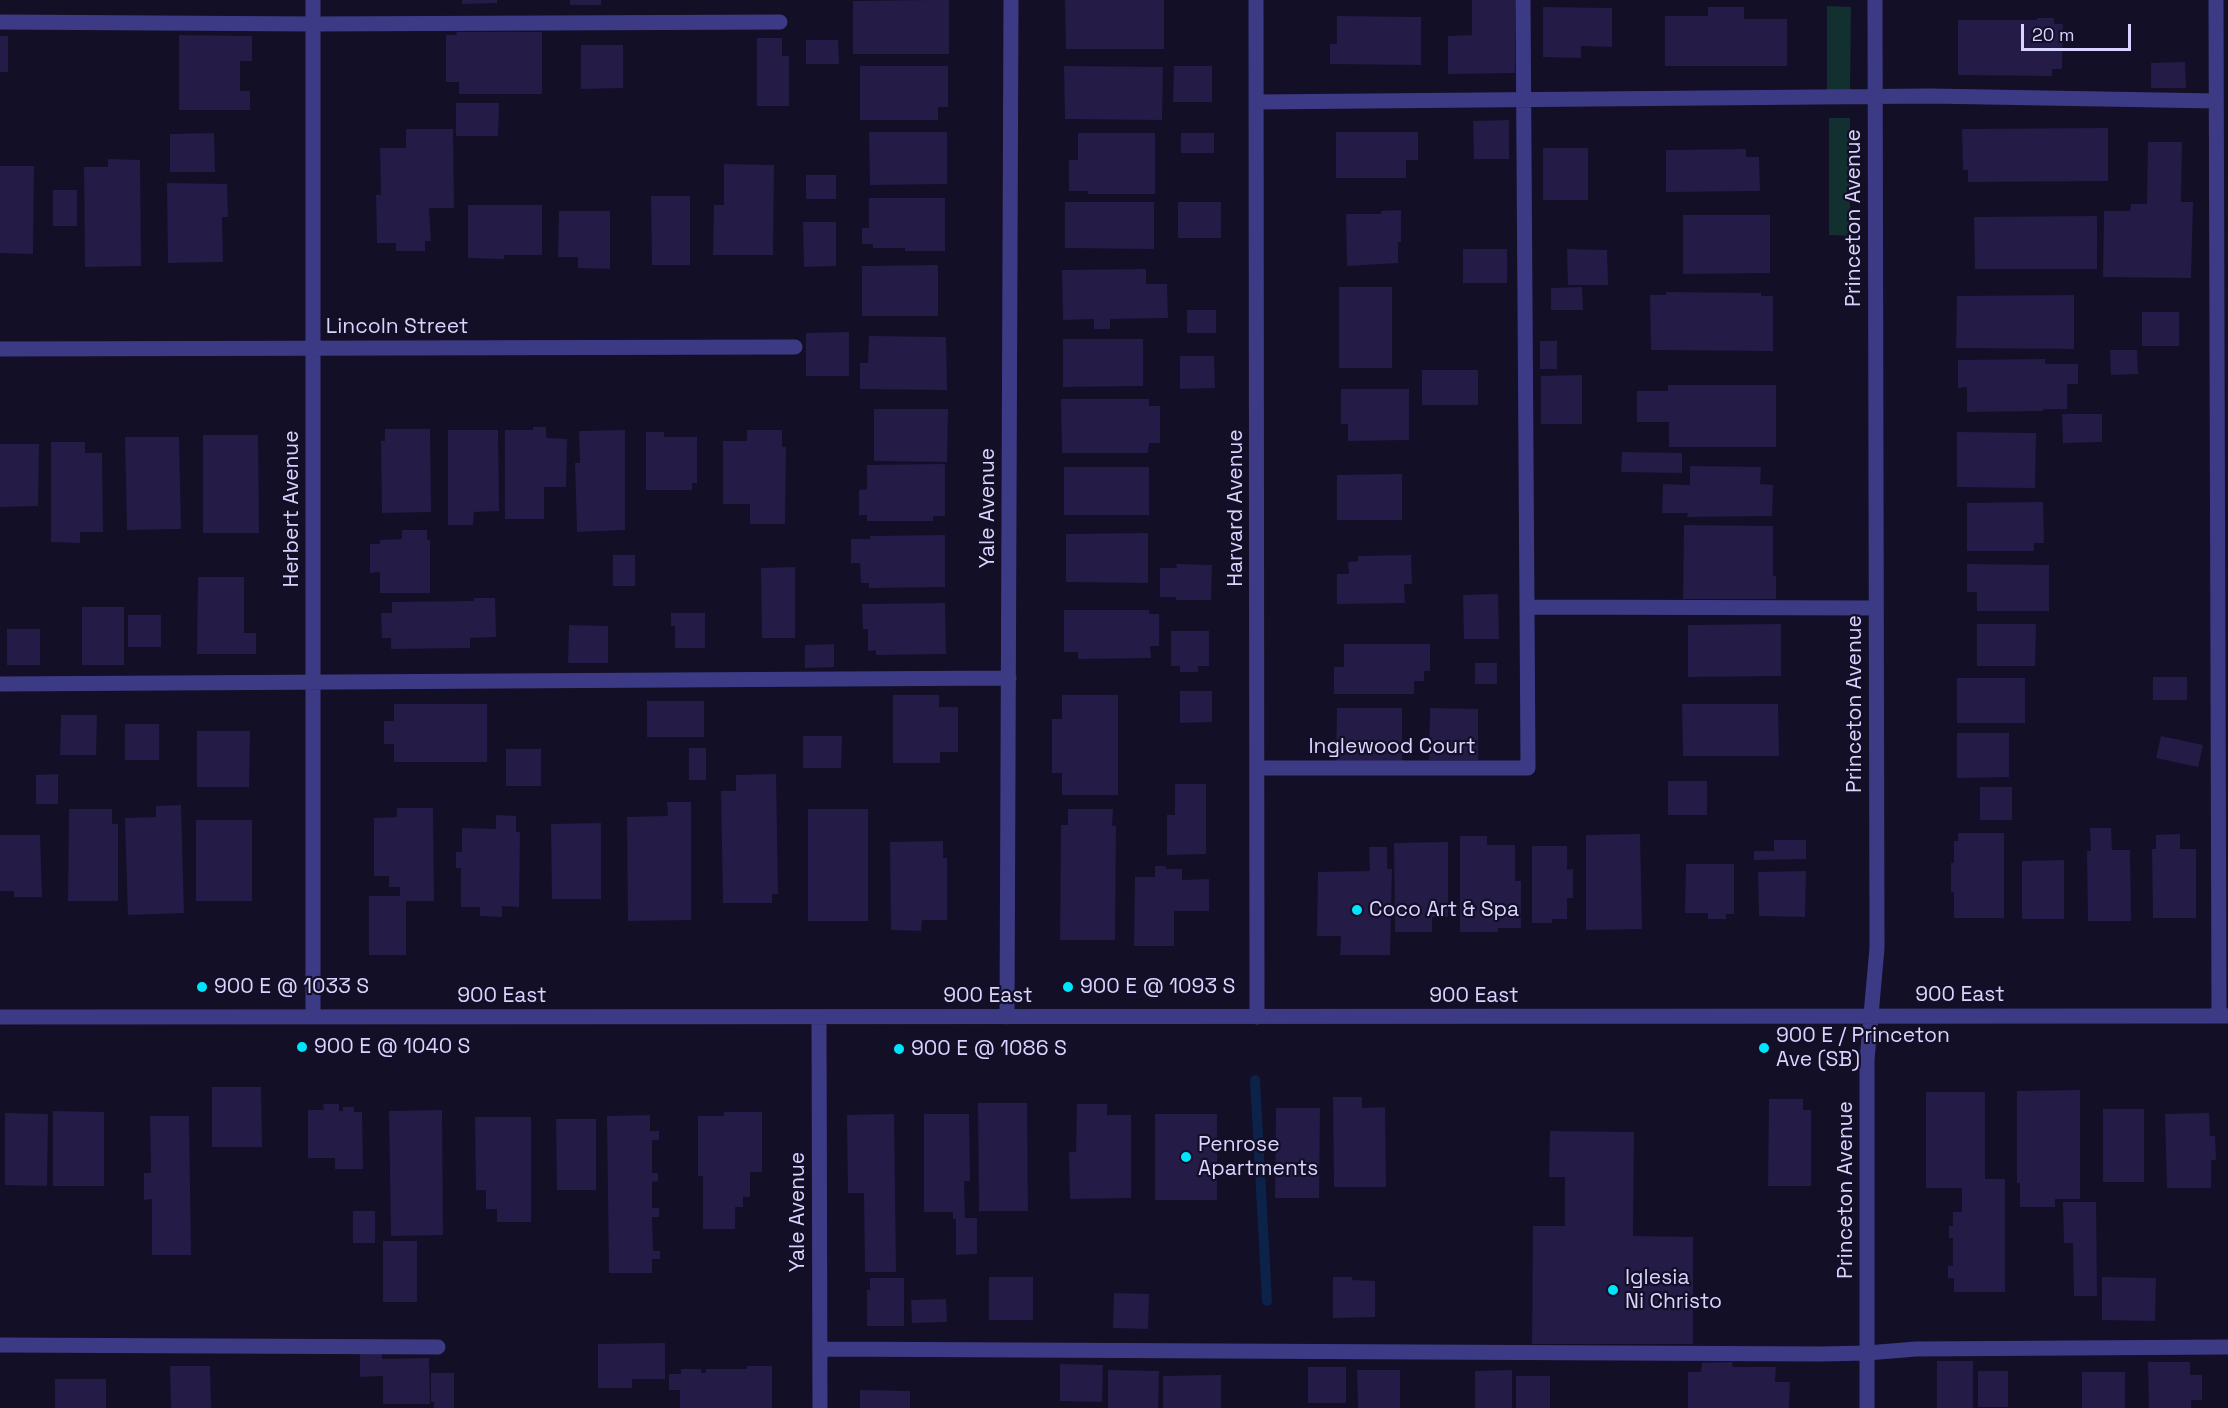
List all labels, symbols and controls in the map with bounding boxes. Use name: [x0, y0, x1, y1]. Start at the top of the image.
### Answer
scale bar: [2024, 12, 2134, 50]
text: 20 m: [2032, 23, 2075, 46]
street label: Princeton Avenue: [1841, 129, 1867, 307]
street label: Lincoln Street: [326, 314, 468, 340]
street label: Harvard Avenue: [1223, 429, 1249, 587]
street label: Herbert Avenue: [279, 430, 305, 588]
street label: Yale Avenue: [975, 448, 1001, 568]
street label: Princeton Avenue: [1842, 615, 1868, 793]
street label: Inglewood Court: [1308, 734, 1476, 760]
place label: Coco Art & Spa: [1369, 897, 1519, 923]
marker: Coco Art & Spa: [1350, 903, 1364, 917]
place label: 900 E @ 1033 S: [214, 974, 369, 1000]
place label: 900 E @ 1093 S: [1080, 974, 1235, 1000]
marker: 900 E @ 1033 S: [195, 980, 209, 994]
marker: 900 E @ 1093 S: [1061, 980, 1075, 994]
street label: 900 East: [1915, 982, 2005, 1008]
street label: 900 East: [457, 983, 547, 1009]
street label: 900 East: [943, 983, 1033, 1009]
street label: 900 East: [1429, 983, 1519, 1009]
place label: 900 E / Princeton Ave (SB): [1776, 1023, 1950, 1073]
place label: 900 E @ 1040 S: [314, 1034, 470, 1060]
place label: 900 E @ 1086 S: [911, 1036, 1067, 1062]
marker: 900 E @ 1040 S: [295, 1040, 309, 1054]
marker: 900 E / Princeton Ave (SB): [1757, 1041, 1771, 1055]
marker: 900 E @ 1086 S: [892, 1042, 906, 1056]
street label: Princeton Avenue: [1833, 1101, 1859, 1279]
place label: Penrose Apartments: [1198, 1132, 1318, 1182]
marker: Penrose Apartments: [1179, 1150, 1193, 1164]
street label: Yale Avenue: [785, 1152, 811, 1272]
place label: Iglesia Ni Christo: [1625, 1265, 1722, 1315]
marker: Iglesia Ni Christo: [1606, 1283, 1620, 1297]

